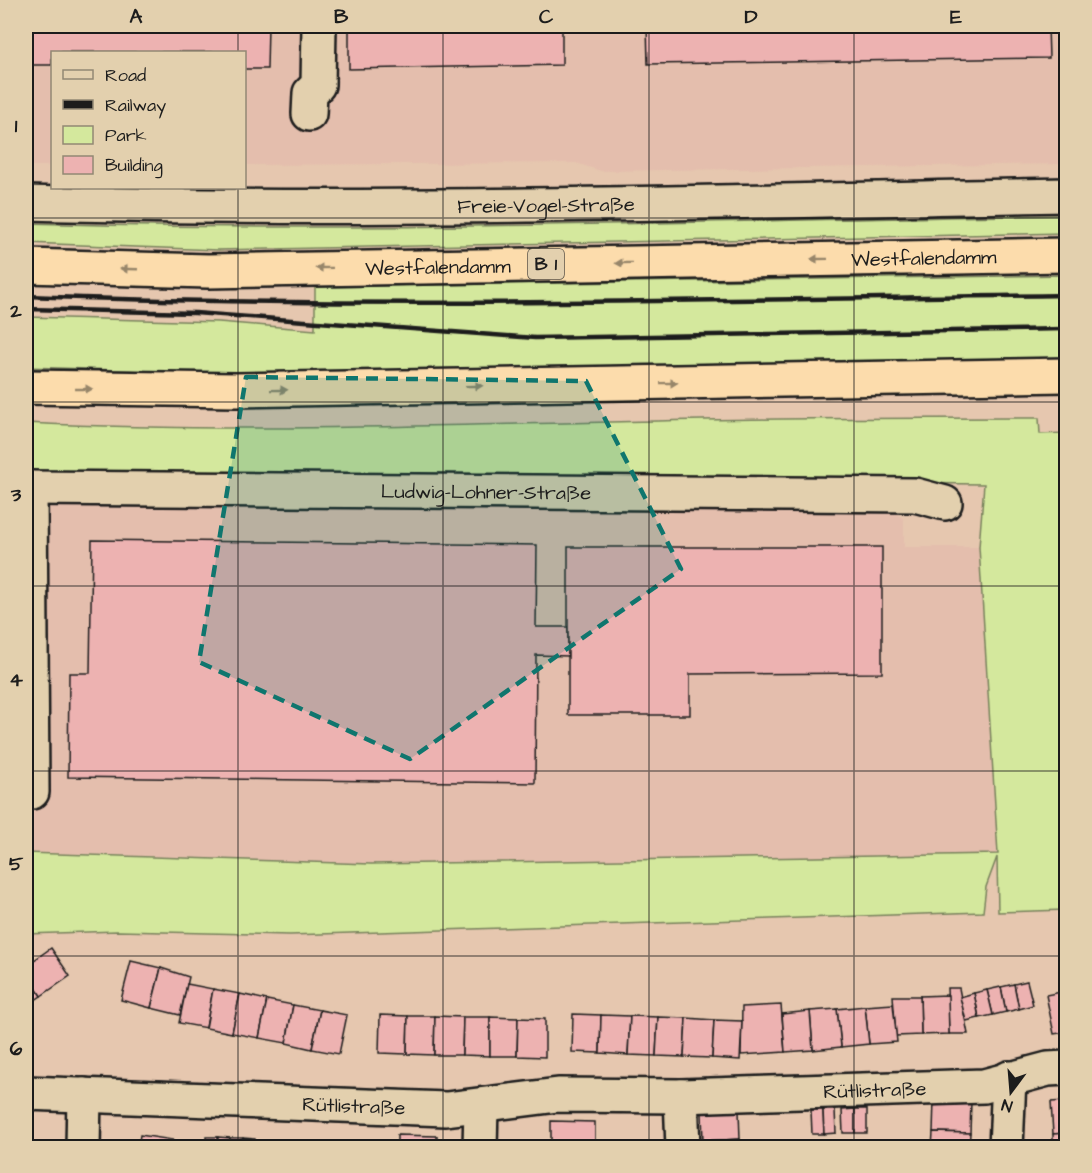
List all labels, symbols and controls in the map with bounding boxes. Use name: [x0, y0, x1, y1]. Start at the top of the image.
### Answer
text: A: [130, 3, 143, 31]
text: B: [334, 3, 349, 31]
text: C: [539, 3, 554, 31]
text: D: [745, 3, 758, 31]
text: E: [950, 3, 962, 31]
legend: [51, 51, 246, 189]
text: Road: [105, 63, 146, 88]
text: Railway: [105, 93, 166, 119]
text: 1: [15, 112, 18, 140]
text: Park: [105, 123, 147, 148]
text: Building: [105, 153, 163, 179]
street label: Freie-Vogel-Straße: [457, 191, 635, 221]
street label: Westfalendamm: [851, 243, 997, 274]
road number: B 1: [528, 249, 564, 279]
street label: Westfalendamm: [365, 252, 511, 283]
one-way arrow: [810, 254, 829, 264]
one-way arrow: [615, 258, 634, 267]
one-way arrow: [315, 263, 334, 273]
one-way arrow: [120, 264, 139, 273]
text: 2: [9, 297, 22, 325]
one-way arrow: [659, 378, 678, 388]
one-way arrow: [464, 382, 483, 391]
one-way arrow: [74, 384, 93, 394]
one-way arrow: [269, 385, 288, 395]
street label: Ludwig-Lohner-Straße: [381, 478, 591, 507]
text: 3: [10, 481, 22, 509]
text: 4: [9, 666, 23, 694]
text: 5: [9, 850, 24, 878]
text: 6: [10, 1035, 23, 1063]
north arrow: [981, 1062, 1041, 1122]
street label: Rütlistraße: [823, 1075, 927, 1106]
street label: Rütlistraße: [302, 1091, 406, 1122]
text: N: [999, 1094, 1015, 1117]

